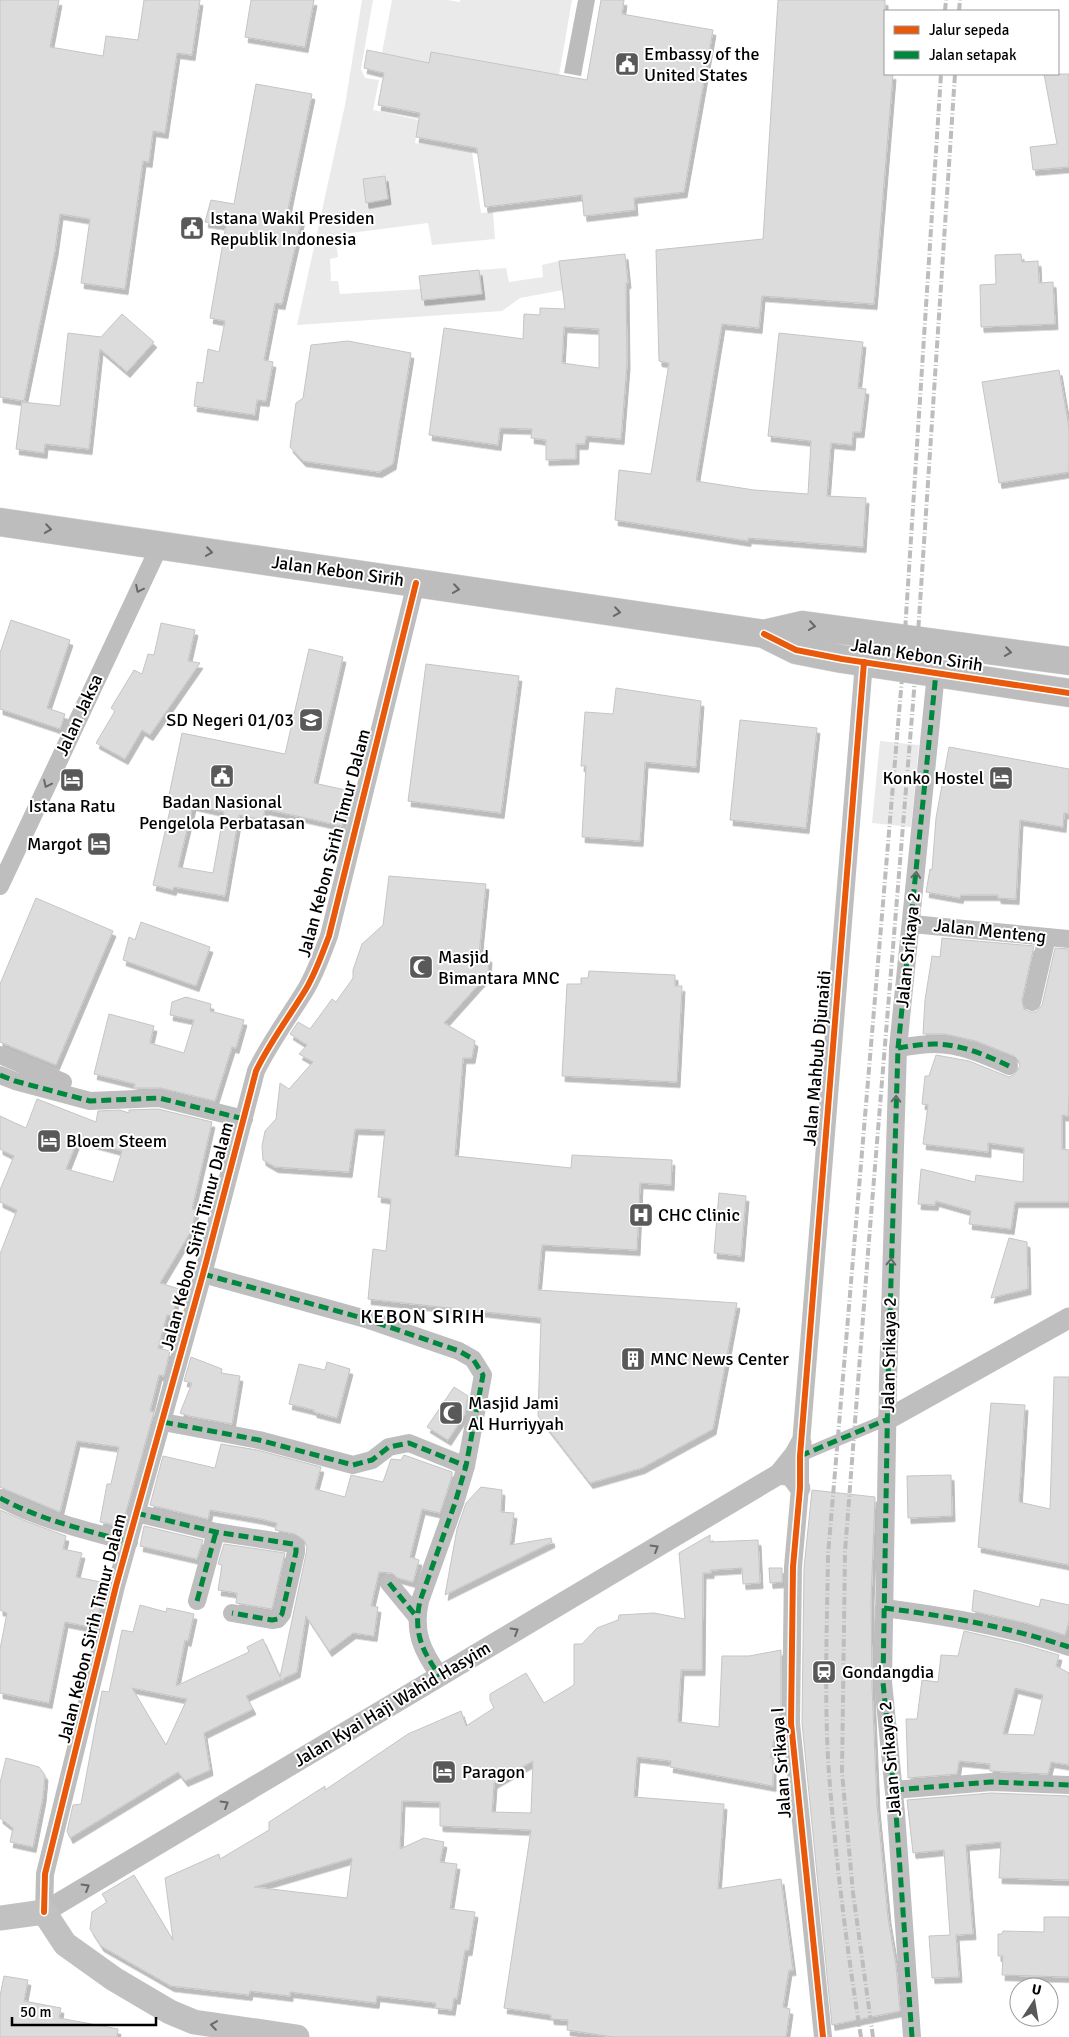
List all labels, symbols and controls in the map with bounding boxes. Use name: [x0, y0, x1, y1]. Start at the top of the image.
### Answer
legend: [884, 10, 1059, 75]
text: Jalur sepeda: [929, 21, 1009, 39]
place label: Embassy of the United States: [644, 43, 760, 86]
text: Jalan setapak: [929, 46, 1017, 64]
public building icon: Embassy of the United States: [614, 51, 640, 77]
place label: Istana Wakil Presiden Republik Indonesia: [210, 207, 375, 250]
public building icon: Istana Wakil Presiden Republik Indonesia: [179, 215, 205, 241]
one-way arrow: [45, 523, 53, 534]
one-way arrow: [205, 547, 213, 557]
street label: Jalan Kebon Sirih: [270, 551, 406, 591]
one-way arrow: [452, 583, 461, 593]
one-way arrow: [135, 584, 145, 593]
one-way arrow: [613, 606, 621, 617]
one-way arrow: [808, 620, 816, 631]
street label: Jalan Kebon Sirih: [849, 634, 985, 676]
one-way arrow: [1003, 647, 1012, 657]
street label: Jalan Jaksa: [50, 671, 108, 759]
school or university icon: SD Negeri 01/03: [298, 707, 324, 733]
place label: SD Negeri 01/03: [166, 709, 294, 731]
street label: Jalan Kebon Sirih Timur Dalam: [293, 726, 375, 960]
public building icon: Badan Nasional Pengelola Perbatasan: [209, 763, 235, 789]
hotel icon: Konko Hostel: [988, 765, 1014, 791]
hotel icon: Istana Ratu: [59, 767, 85, 793]
place label: Konko Hostel: [883, 767, 984, 789]
one-way arrow: [43, 779, 54, 788]
place label: Badan Nasional Pengelola Perbatasan: [139, 791, 305, 834]
place label: Istana Ratu: [28, 795, 116, 817]
hotel icon: Margot: [86, 831, 112, 857]
place label: Margot: [27, 833, 82, 855]
one-way arrow: [911, 871, 922, 879]
street label: Jalan Srikaya 2: [891, 891, 925, 1009]
street label: Jalan Menteng: [933, 914, 1047, 948]
place label: Masjid Bimantara MNC: [438, 946, 560, 989]
mosque icon: Masjid Bimantara MNC: [408, 954, 434, 980]
street label: Jalan Mahbub Djunaidi: [798, 969, 836, 1147]
one-way arrow: [891, 1095, 902, 1103]
street label: Jalan Kebon Sirih Timur Dalam: [156, 1119, 238, 1353]
hotel icon: Bloem Steem: [36, 1128, 62, 1154]
place label: Bloem Steem: [66, 1130, 167, 1152]
hospital icon: CHC Clinic: [628, 1202, 654, 1228]
place label: CHC Clinic: [658, 1204, 740, 1226]
one-way arrow: [886, 1257, 897, 1265]
street label: Jalan Srikaya 2: [877, 1297, 901, 1413]
district label: KEBON SIRIH: [360, 1304, 486, 1329]
building icon: MNC News Center: [620, 1346, 646, 1372]
place label: MNC News Center: [650, 1348, 789, 1370]
place label: Masjid Jami Al Hurriyyah: [468, 1392, 564, 1435]
mosque icon: Masjid Jami Al Hurriyyah: [438, 1400, 464, 1426]
street label: Jalan Kebon Sirih Timur Dalam: [53, 1511, 131, 1745]
one-way arrow: [649, 1544, 658, 1554]
one-way arrow: [510, 1628, 519, 1638]
street label: Jalan Kyai Haji Wahid Hasyim: [290, 1636, 494, 1772]
station icon: Gondangdia: [811, 1659, 837, 1685]
place label: Gondangdia: [842, 1661, 934, 1683]
street label: Jalan Srikaya 2: [874, 1700, 906, 1818]
street label: Jalan Srikaya I: [766, 1707, 796, 1819]
hotel icon: Paragon: [431, 1759, 457, 1785]
place label: Paragon: [462, 1761, 525, 1783]
one-way arrow: [220, 1800, 229, 1810]
one-way arrow: [80, 1883, 89, 1893]
north arrow: [1009, 1977, 1059, 2027]
text: U: [1030, 1980, 1043, 1999]
scale bar: [12, 1994, 156, 2026]
text: 50 m: [20, 2003, 51, 2021]
one-way arrow: [209, 2020, 218, 2030]

